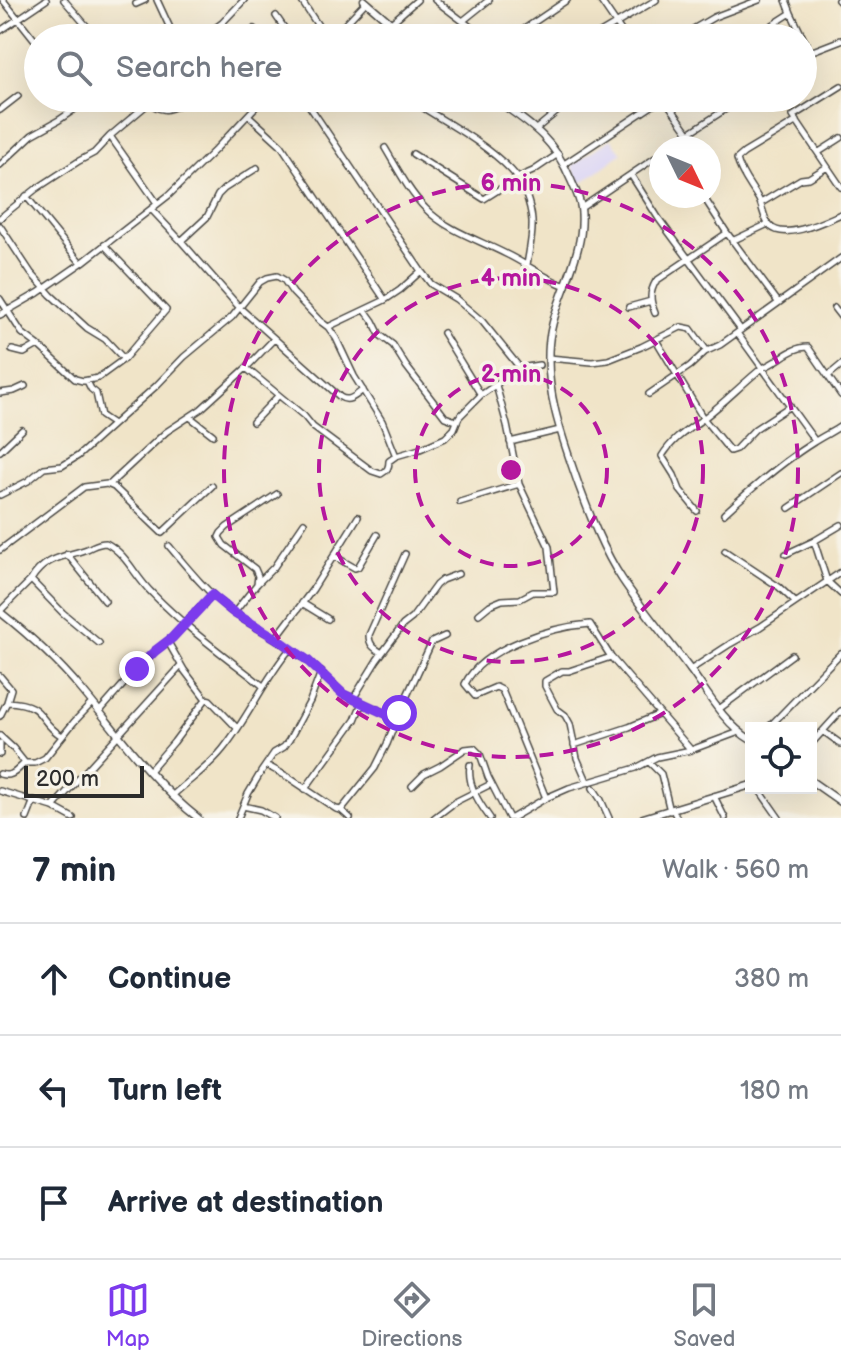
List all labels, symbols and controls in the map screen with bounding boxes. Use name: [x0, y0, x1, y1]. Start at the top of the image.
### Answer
search box: [24, 24, 817, 112]
icon: search: [52, 46, 96, 90]
text: Search here: [116, 50, 282, 86]
north arrow: [649, 136, 721, 208]
text: 6 min: [481, 169, 541, 198]
text: 4 min: [481, 264, 541, 293]
text: 2 min: [481, 360, 541, 389]
centre of rings: [497, 456, 525, 484]
route end: [119, 651, 155, 687]
route start: [381, 695, 417, 731]
map controls: [745, 722, 817, 794]
button: locate: [745, 722, 817, 794]
scale bar: [24, 762, 144, 798]
text: 200 m: [36, 766, 99, 793]
text: 7 min: [32, 850, 116, 891]
text: Walk · 560 m: [662, 855, 809, 886]
icon: ahead: [32, 957, 76, 1001]
text: Continue: [108, 961, 231, 997]
text: 380 m: [734, 964, 809, 995]
icon: left: [32, 1069, 76, 1113]
text: Turn left: [108, 1073, 222, 1109]
text: 180 m: [740, 1076, 809, 1107]
icon: arrive: [32, 1181, 76, 1225]
text: Arrive at destination: [108, 1185, 384, 1221]
tab: Map: [106, 1278, 150, 1353]
tab: Directions: [361, 1278, 462, 1353]
tab: Saved: [674, 1278, 735, 1353]

